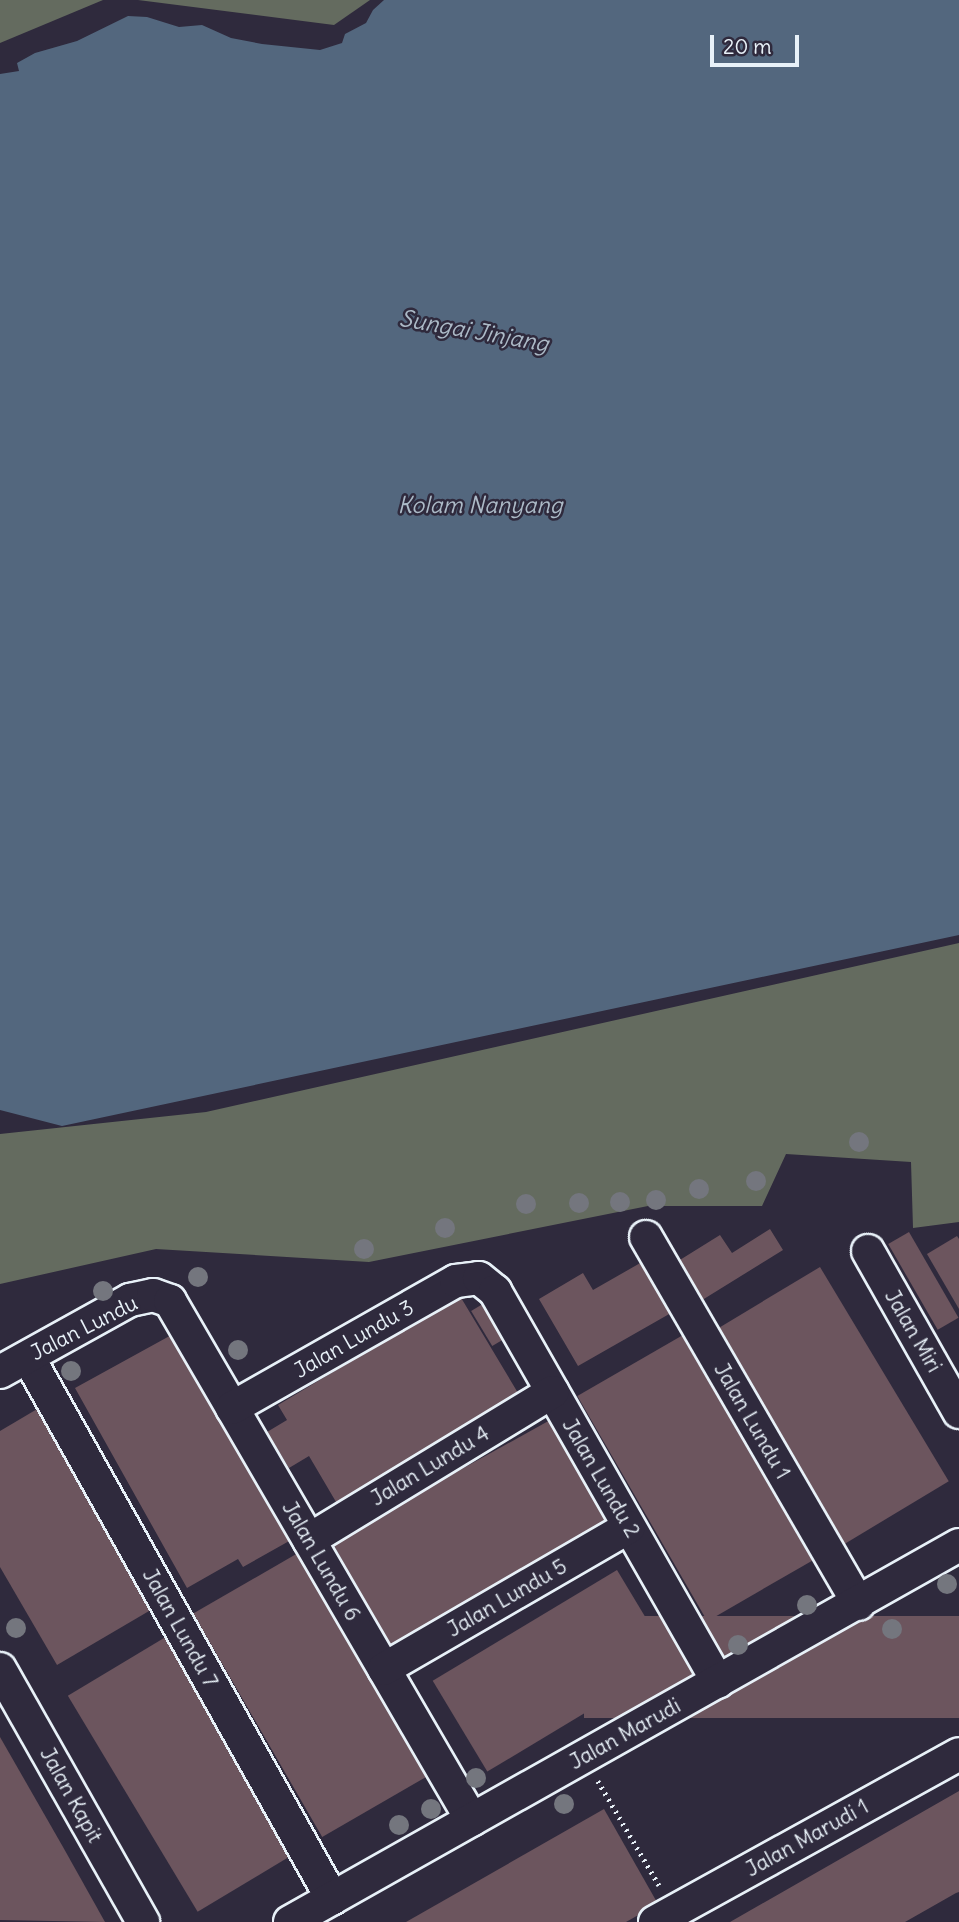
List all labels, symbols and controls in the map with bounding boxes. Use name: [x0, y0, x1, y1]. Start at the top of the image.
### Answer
scale bar: [714, 21, 803, 65]
text: 20 m: [723, 33, 772, 60]
water label: Sungai Jinjang: [397, 304, 551, 358]
water label: Kolam Nanyang: [397, 491, 563, 519]
street label: Jalan Miri: [879, 1285, 947, 1377]
street label: Jalan Lundu: [26, 1290, 142, 1366]
street label: Jalan Lundu 3: [290, 1295, 418, 1383]
street label: Jalan Lundu 1: [709, 1358, 795, 1484]
street label: Jalan Lundu 2: [557, 1414, 645, 1542]
street label: Jalan Lundu 4: [366, 1421, 494, 1511]
street label: Jalan Lundu 6: [277, 1497, 365, 1625]
street label: Jalan Lundu 5: [443, 1554, 571, 1642]
street label: Jalan Lundu 7: [137, 1564, 223, 1692]
street label: Jalan Marudi: [565, 1693, 685, 1775]
street label: Jalan Kapit: [35, 1743, 107, 1847]
street label: Jalan Marudi 1: [741, 1794, 873, 1882]

